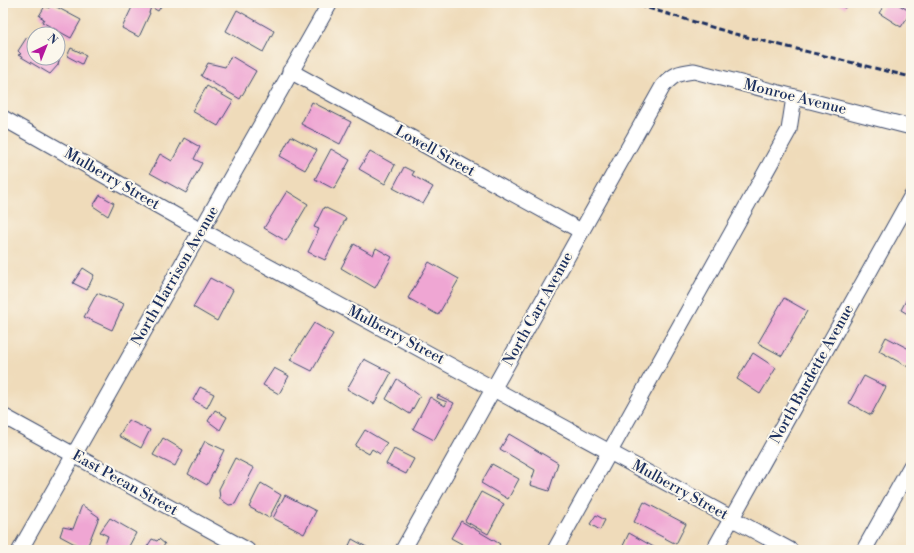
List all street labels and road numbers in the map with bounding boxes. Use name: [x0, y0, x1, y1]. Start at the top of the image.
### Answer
street label: Monroe Avenue: [742, 75, 848, 119]
street label: Lowell Street: [392, 121, 479, 181]
street label: Mulberry Street: [61, 144, 164, 214]
street label: North Harrison Avenue: [127, 203, 223, 349]
street label: North Carr Avenue: [499, 249, 577, 369]
street label: Mulberry Street: [344, 301, 448, 369]
street label: North Burdette Avenue: [766, 301, 858, 447]
street label: East Pecan Street: [69, 446, 182, 520]
street label: Mulberry Street: [628, 456, 732, 525]

